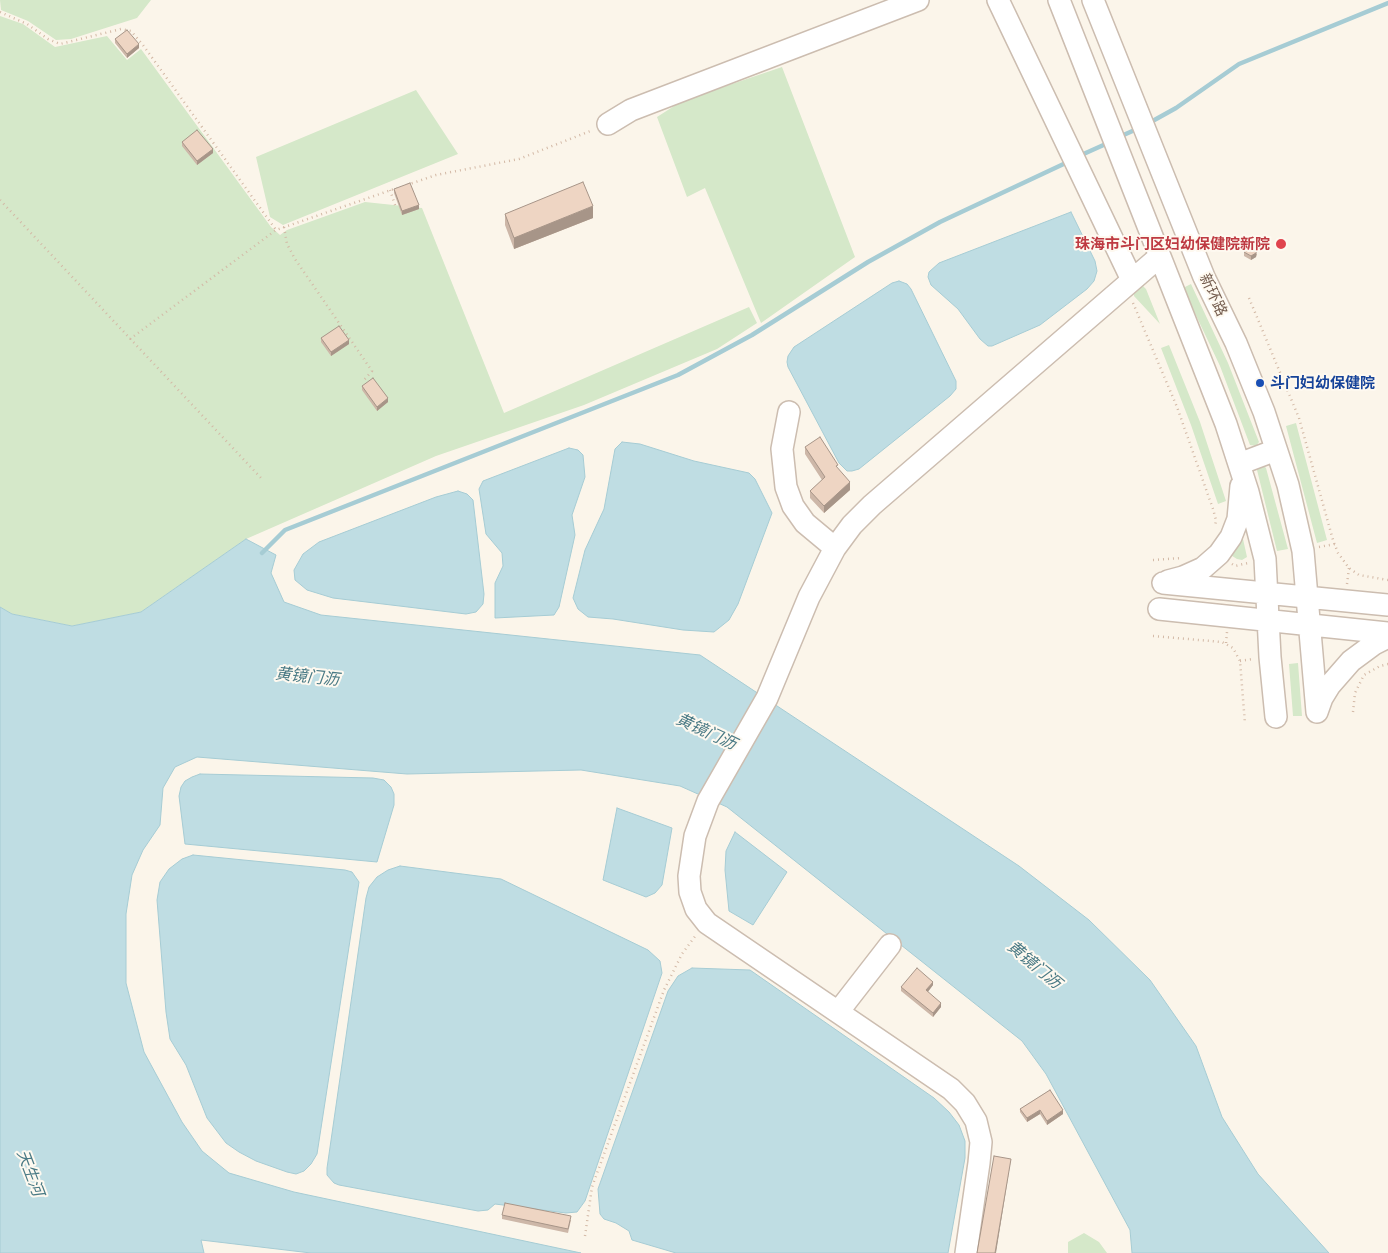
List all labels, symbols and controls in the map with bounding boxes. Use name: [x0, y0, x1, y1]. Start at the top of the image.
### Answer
place label: 珠海市斗门区妇幼保健院新院: [1075, 235, 1270, 253]
marker: 珠海市斗门区妇幼保健院新院: [1274, 237, 1288, 251]
street label: 新环路: [1195, 271, 1231, 319]
place label: 斗门妇幼保健院: [1270, 374, 1375, 392]
marker: 斗门妇幼保健院: [1254, 377, 1266, 389]
water label: 黄镜门沥: [274, 664, 340, 690]
water label: 黄镜门沥: [673, 710, 739, 754]
water label: 黄镜门沥: [1003, 937, 1065, 993]
water label: 天生河: [12, 1147, 48, 1199]

